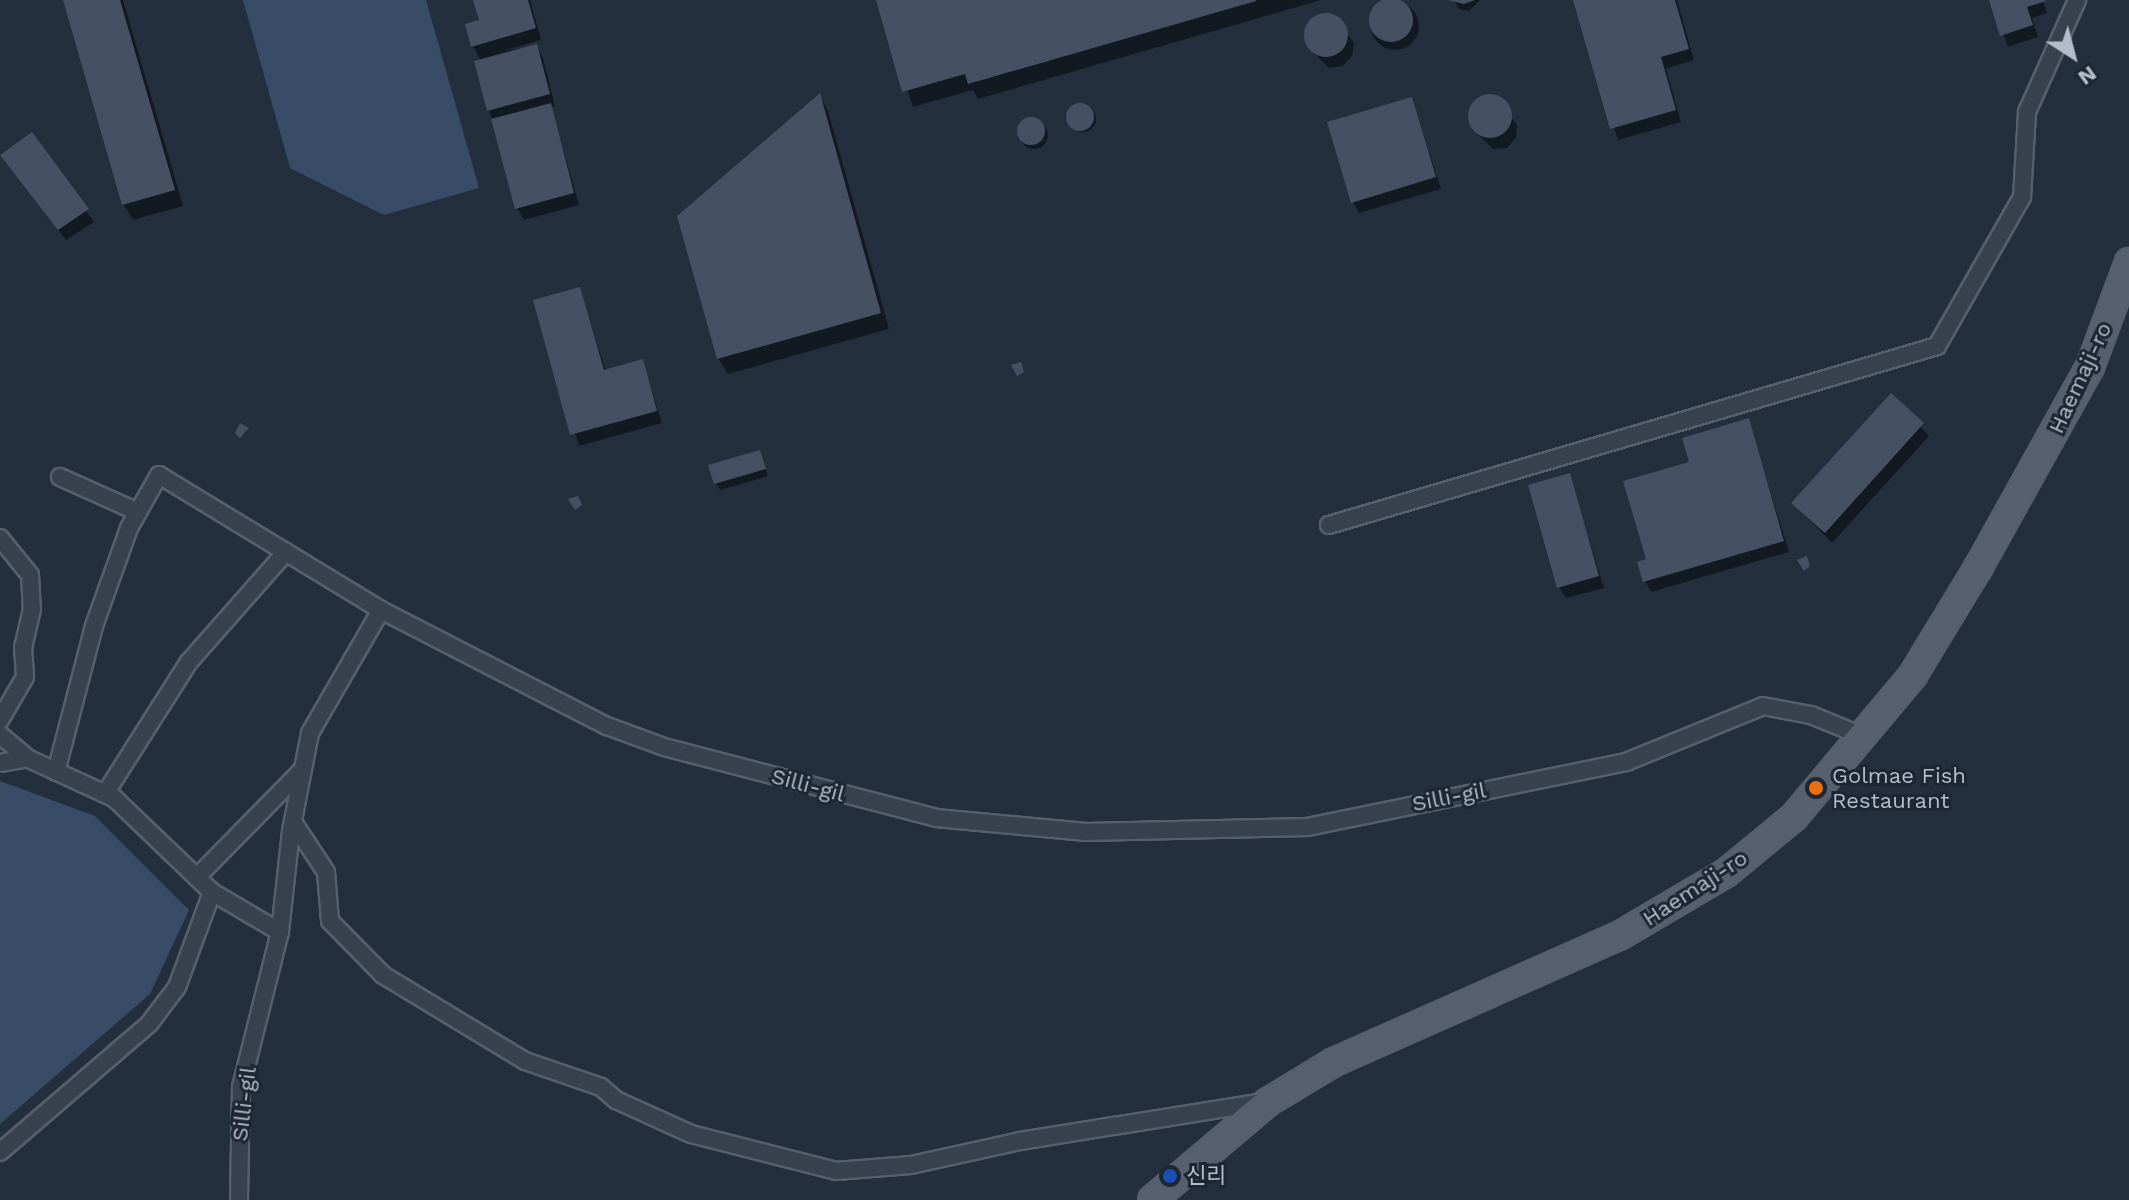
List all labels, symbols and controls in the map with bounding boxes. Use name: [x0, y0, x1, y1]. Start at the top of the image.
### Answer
north arrow: [2033, 16, 2113, 96]
text: N: [2073, 61, 2101, 91]
street label: Haemaji-ro: [2043, 318, 2117, 438]
place label: Golmae Fish Restaurant: [1832, 762, 1966, 814]
street label: Silli-gil: [769, 763, 847, 807]
street label: Silli-gil: [1410, 777, 1488, 817]
marker: Golmae Fish Restaurant: [1807, 779, 1825, 797]
street label: Haemaji-ro: [1638, 844, 1752, 932]
street label: Silli-gil: [226, 1065, 262, 1143]
place label: 신리: [1186, 1163, 1226, 1189]
marker: 신리: [1161, 1167, 1179, 1185]

